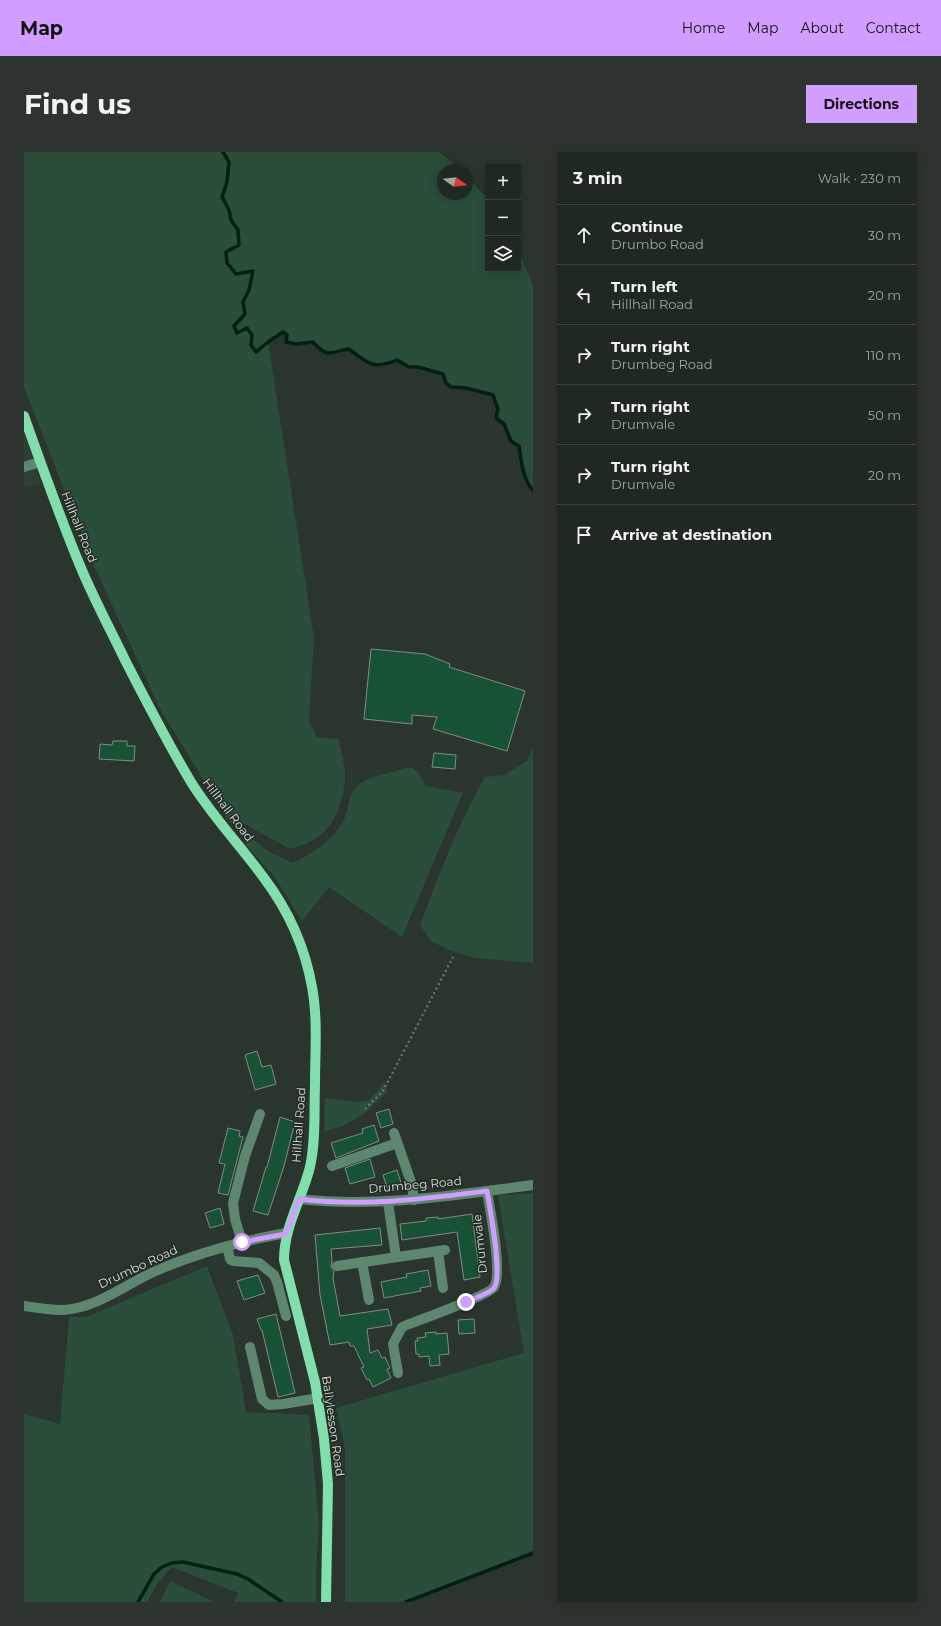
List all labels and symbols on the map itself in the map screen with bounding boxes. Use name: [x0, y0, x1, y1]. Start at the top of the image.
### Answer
north arrow: [437, 164, 473, 200]
street label: Hillhall Road: [58, 489, 101, 565]
street label: Hillhall Road: [200, 775, 257, 844]
street label: Hillhall Road: [288, 1087, 309, 1163]
street label: Drumbeg Road: [368, 1173, 462, 1196]
street label: Drumvale: [469, 1214, 490, 1274]
route start: [233, 1233, 251, 1251]
street label: Drumbo Road: [96, 1242, 180, 1291]
route end: [457, 1293, 475, 1311]
street label: Ballylesson Road: [319, 1375, 348, 1477]

